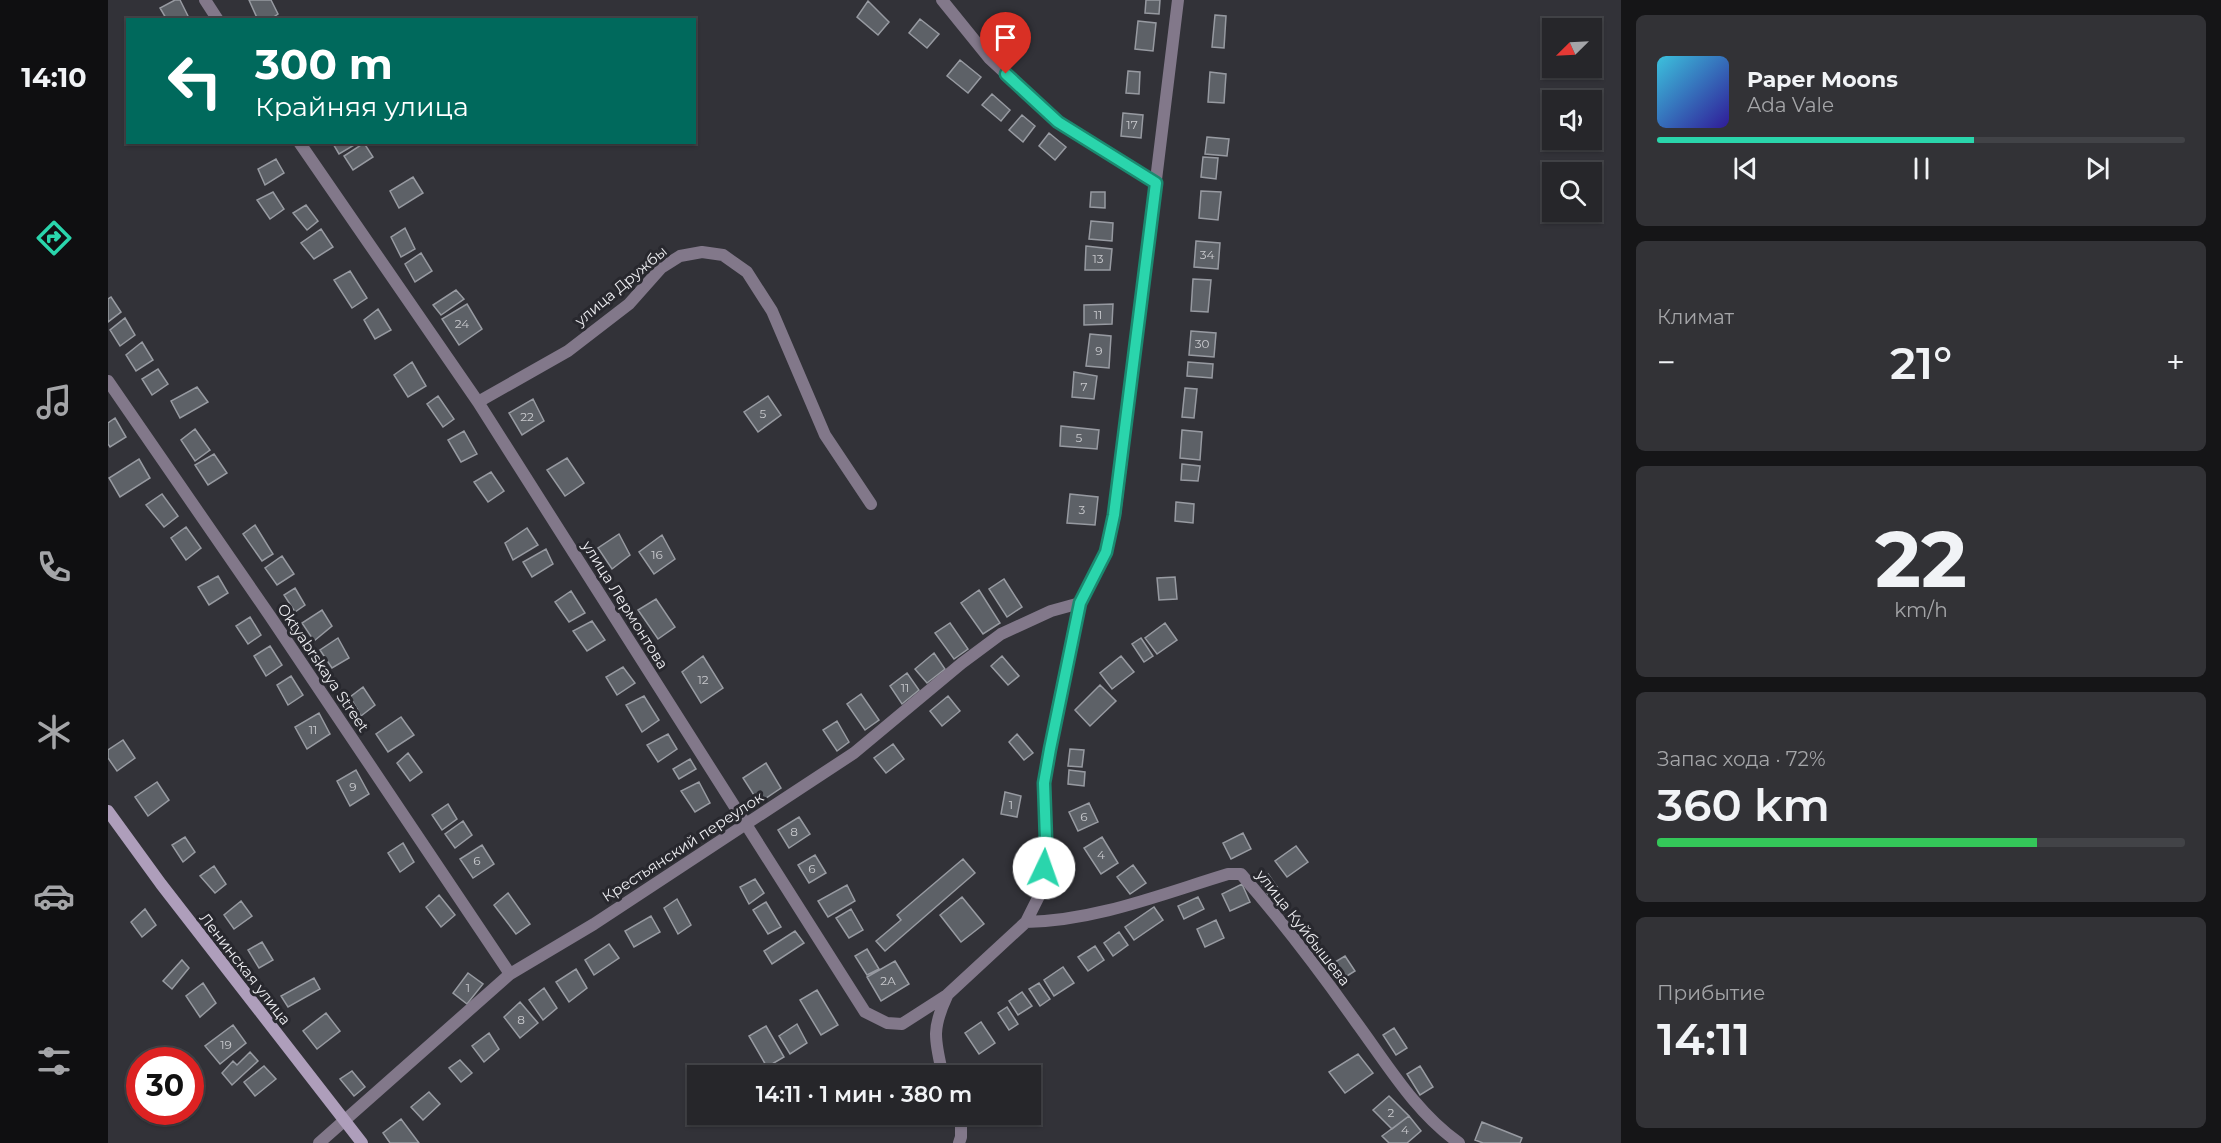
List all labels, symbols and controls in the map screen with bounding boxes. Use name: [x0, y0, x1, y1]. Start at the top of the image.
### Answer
pin: [980, 12, 1031, 74]
north arrow: [1542, 18, 1602, 78]
map controls: [1542, 18, 1602, 222]
icon: arrive: [989, 21, 1022, 54]
text: 300 m: [255, 38, 393, 90]
icon: left: [156, 42, 234, 120]
text: 14:10: [21, 61, 87, 94]
text: Paper Moons: [1747, 66, 1898, 93]
text: Крайняя улица: [255, 90, 469, 123]
button: sound: [1542, 90, 1602, 150]
text: Ada Vale: [1747, 93, 1834, 117]
house number: 17: [1126, 117, 1138, 132]
icon: previous: [1729, 152, 1762, 185]
icon: pause: [1905, 152, 1938, 185]
icon: next: [2081, 152, 2114, 185]
button: search: [1542, 162, 1602, 222]
icon: directions: [33, 217, 75, 259]
street label: улица Дружбы: [570, 241, 671, 330]
house number: 34: [1200, 247, 1214, 262]
house number: 13: [1092, 251, 1104, 266]
text: Климат: [1657, 305, 1734, 329]
house number: 11: [1094, 307, 1102, 322]
house number: 24: [455, 316, 469, 331]
text: 21°: [1890, 335, 1952, 390]
house number: 30: [1195, 336, 1209, 351]
text: −: [1657, 342, 1676, 382]
text: +: [2166, 342, 2185, 382]
house number: 9: [1095, 343, 1103, 358]
house number: 7: [1080, 379, 1088, 394]
icon: music: [33, 381, 75, 423]
house number: 5: [760, 406, 767, 421]
house number: 22: [520, 409, 534, 424]
house number: 5: [1076, 430, 1083, 445]
house number: 3: [1079, 502, 1086, 517]
text: 22: [1875, 511, 1967, 607]
street label: улица Лермонтова: [578, 536, 673, 672]
icon: phone: [33, 546, 75, 588]
house number: 16: [651, 547, 663, 562]
text: km/h: [1894, 598, 1948, 622]
street label: Oktyabrskaya Street: [273, 600, 373, 735]
house number: 12: [697, 672, 709, 687]
house number: 11: [901, 680, 909, 695]
icon: climate: [33, 711, 75, 753]
house number: 11: [309, 722, 317, 737]
text: Запас хода · 72%: [1657, 747, 1826, 771]
text: 360 km: [1657, 777, 1830, 832]
house number: 9: [349, 779, 357, 794]
street label: Крестьянский переулок: [598, 787, 767, 906]
house number: 1: [1009, 797, 1013, 812]
house number: 6: [1080, 809, 1088, 824]
house number: 8: [790, 824, 798, 839]
position arrow: [1012, 836, 1076, 900]
house number: 4: [1097, 847, 1105, 862]
house number: 6: [473, 853, 481, 868]
house number: 6: [808, 861, 816, 876]
street label: улица Куйбышева: [1251, 865, 1355, 990]
icon: car: [33, 875, 75, 917]
street label: Ленинская улица: [196, 909, 295, 1029]
house number: 2А: [880, 973, 896, 988]
house number: 1: [466, 980, 470, 995]
text: Прибытие: [1657, 981, 1765, 1005]
text: 14:11: [1657, 1011, 1750, 1066]
house number: 8: [517, 1012, 525, 1027]
house number: 19: [220, 1037, 232, 1052]
icon: filters: [33, 1040, 75, 1082]
speed limit sign: 30: [126, 1047, 204, 1125]
text: 14:11 · 1 мин · 380 m: [756, 1081, 972, 1108]
house number: 2: [1388, 1105, 1395, 1120]
house number: 4: [1401, 1122, 1409, 1137]

